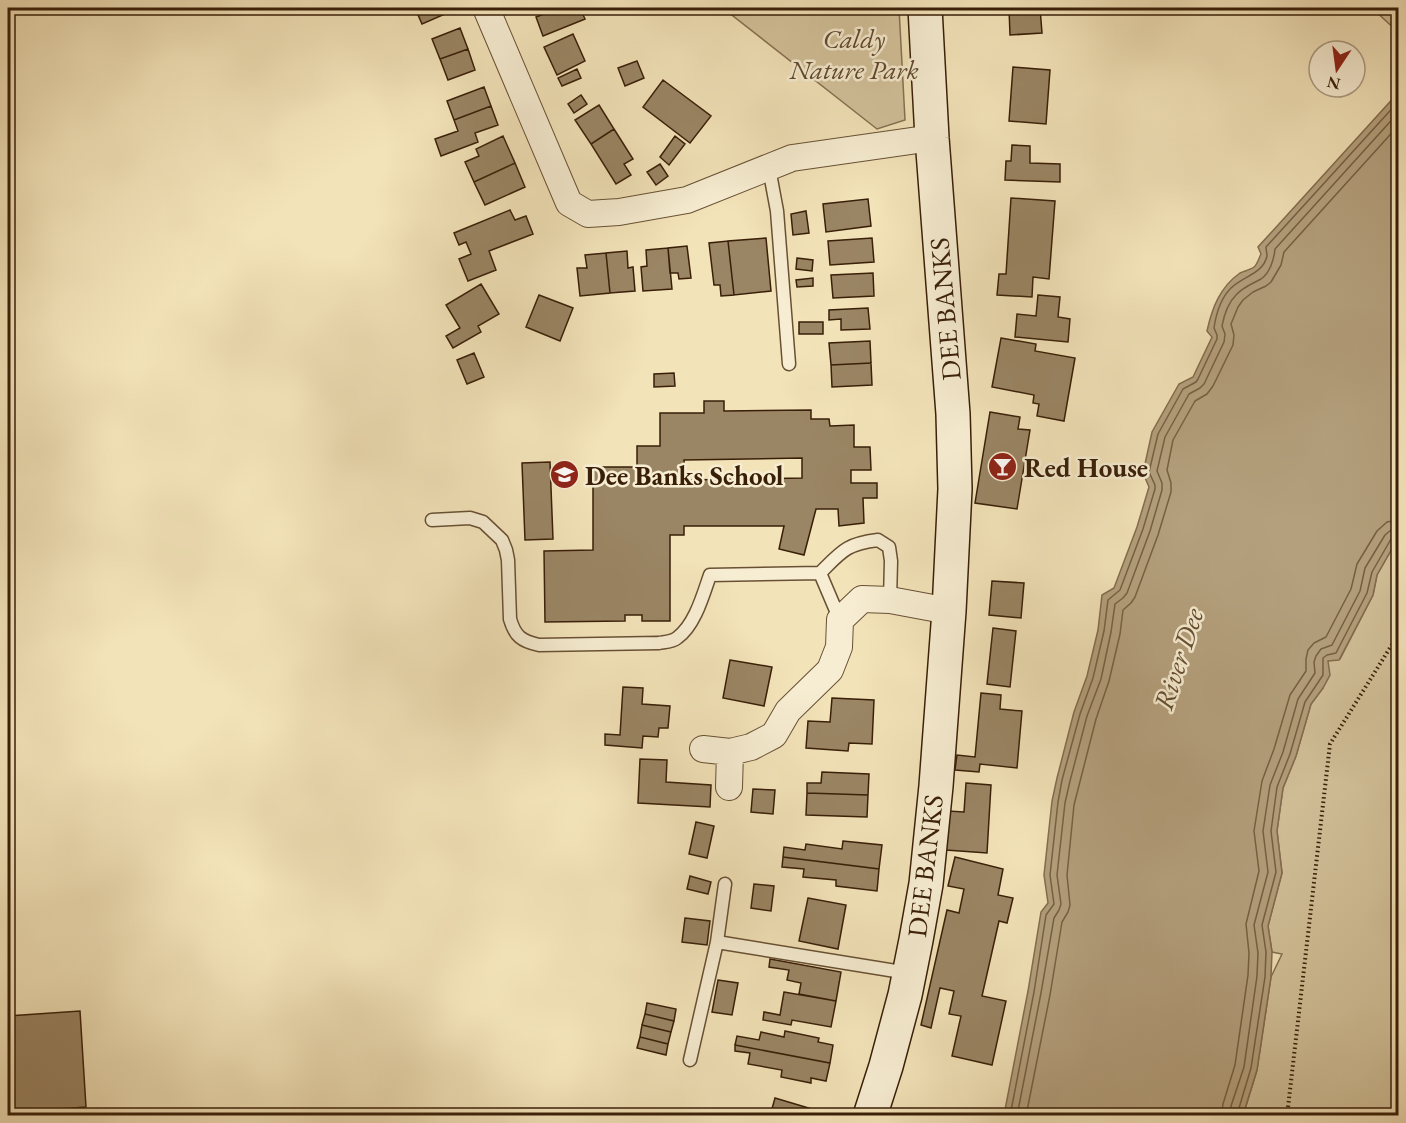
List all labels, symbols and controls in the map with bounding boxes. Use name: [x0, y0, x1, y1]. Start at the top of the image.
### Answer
park label: Caldy Nature Park: [788, 21, 919, 87]
north arrow: [1307, 39, 1367, 99]
text: N: [1325, 71, 1342, 95]
street label: DEE BANKS: [921, 236, 969, 382]
place label: Red House: [1024, 450, 1148, 485]
bar icon: Red House: [987, 451, 1019, 483]
place label: Dee Banks School: [585, 458, 784, 493]
school or university icon: Dee Banks School: [548, 459, 580, 491]
water label: River Dee: [1145, 603, 1211, 714]
street label: DEE BANKS: [899, 793, 951, 939]

